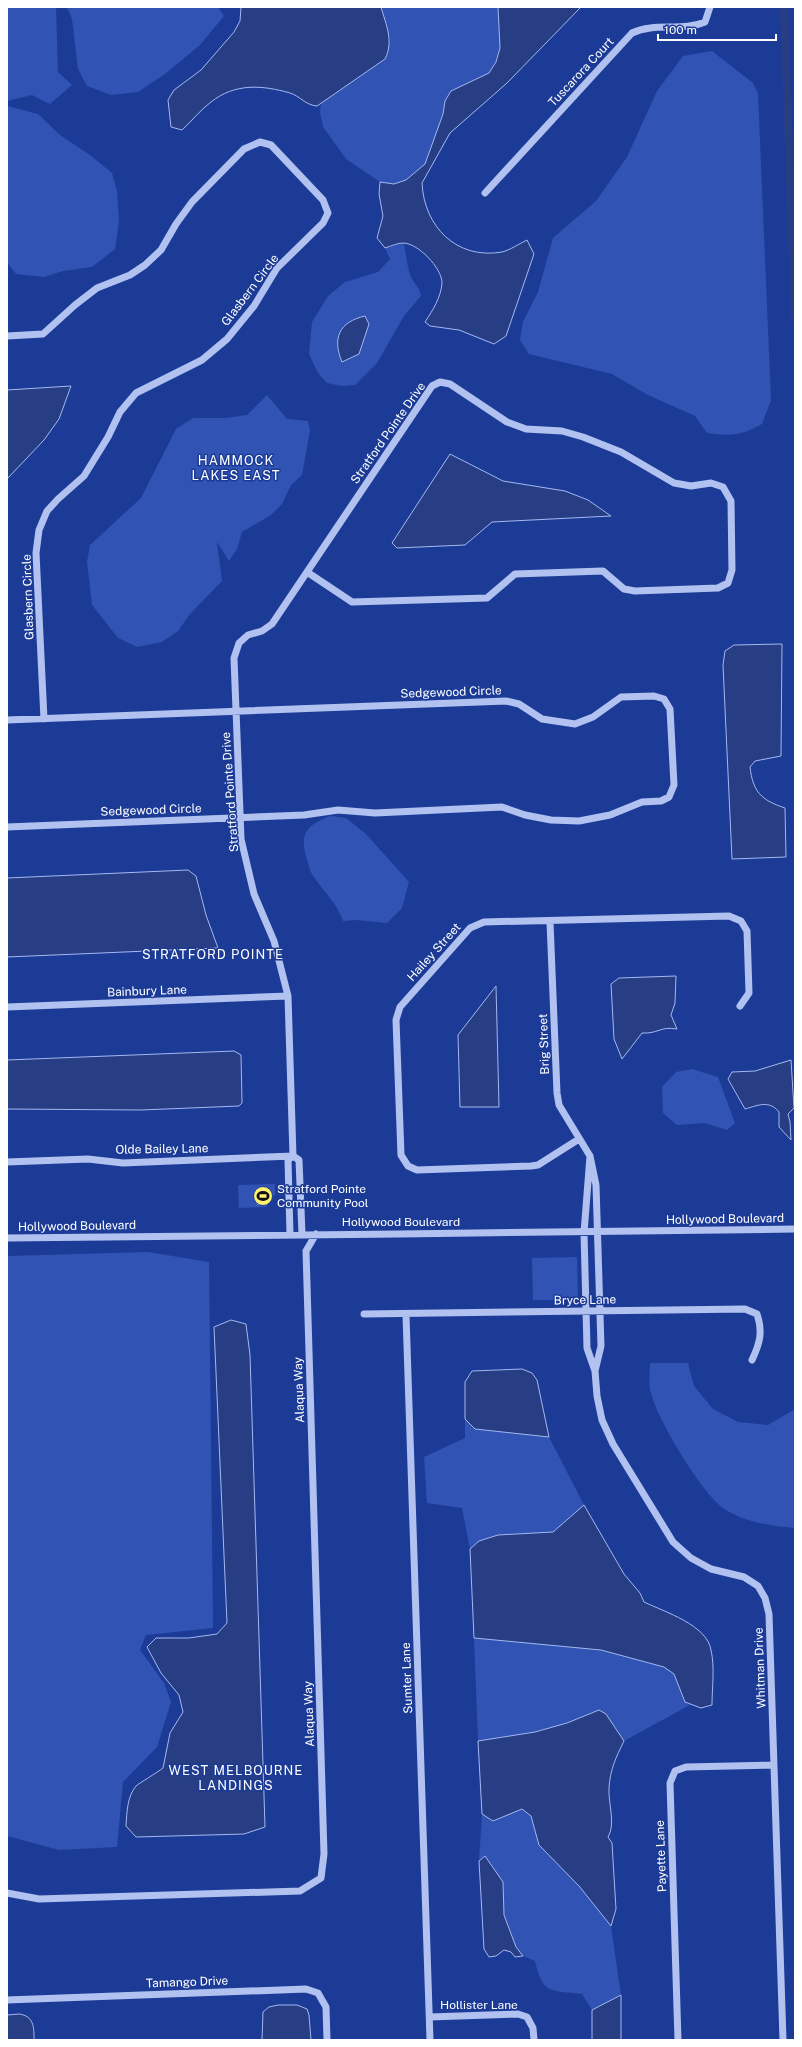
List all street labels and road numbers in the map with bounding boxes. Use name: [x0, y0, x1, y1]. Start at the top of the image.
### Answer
street label: Tuscarora Court: [545, 34, 617, 109]
street label: Glasbern Circle: [219, 251, 282, 329]
street label: Stratford Pointe Drive: [348, 379, 428, 486]
street label: Glasbern Circle: [19, 554, 36, 640]
street label: Sedgewood Circle: [400, 683, 502, 701]
street label: Stratford Pointe Drive: [219, 731, 241, 853]
street label: Sedgewood Circle: [100, 801, 202, 819]
street label: Hailey Street: [404, 920, 464, 984]
street label: Bainbury Lane: [107, 983, 187, 999]
street label: Brig Street: [536, 1013, 552, 1075]
street label: Olde Bailey Lane: [115, 1141, 209, 1157]
street label: Hollywood Boulevard: [666, 1211, 784, 1227]
street label: Hollywood Boulevard: [342, 1215, 460, 1229]
street label: Hollywood Boulevard: [18, 1218, 136, 1234]
street label: Bryce Lane: [554, 1292, 617, 1308]
street label: Alaqua Way: [291, 1356, 307, 1423]
street label: Whitman Drive: [752, 1627, 768, 1709]
street label: Sumter Lane: [399, 1642, 415, 1714]
street label: Alaqua Way: [301, 1680, 317, 1747]
street label: Payette Lane: [653, 1820, 669, 1892]
street label: Tamango Drive: [145, 1974, 229, 1990]
street label: Hollister Lane: [440, 1998, 518, 2012]

